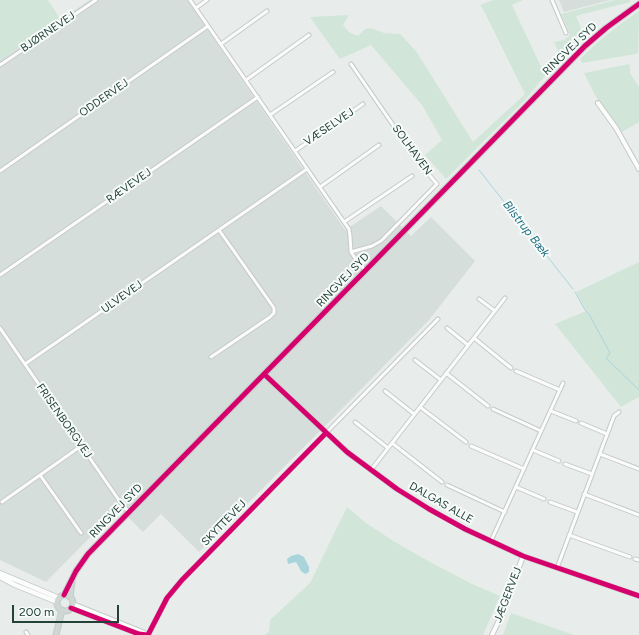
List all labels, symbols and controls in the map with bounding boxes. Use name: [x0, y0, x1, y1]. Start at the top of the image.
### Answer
street label: BJØRNEVEJ: [18, 9, 78, 55]
street label: RINGVEJ SYD: [540, 20, 600, 78]
street label: ODDERVEJ: [77, 76, 131, 120]
street label: VÆSELVEJ: [302, 105, 356, 149]
street label: SOLHAVEN: [389, 122, 435, 178]
street label: RÆVEVEJ: [104, 166, 154, 206]
water label: Blistrup Bæk: [500, 198, 552, 260]
street label: RINGVEJ SYD: [314, 250, 372, 310]
street label: ULVEVEJ: [99, 278, 145, 316]
street label: FRISENBORGVEJ: [33, 381, 95, 461]
street label: DALGAS ALLE: [407, 479, 475, 527]
street label: RINGVEJ SYD: [87, 481, 145, 541]
street label: SKYTTEVEJ: [199, 497, 249, 549]
street label: JÆGERVEJ: [491, 565, 525, 625]
scale bar: [14, 597, 121, 623]
text: 200 m: [19, 605, 54, 619]

